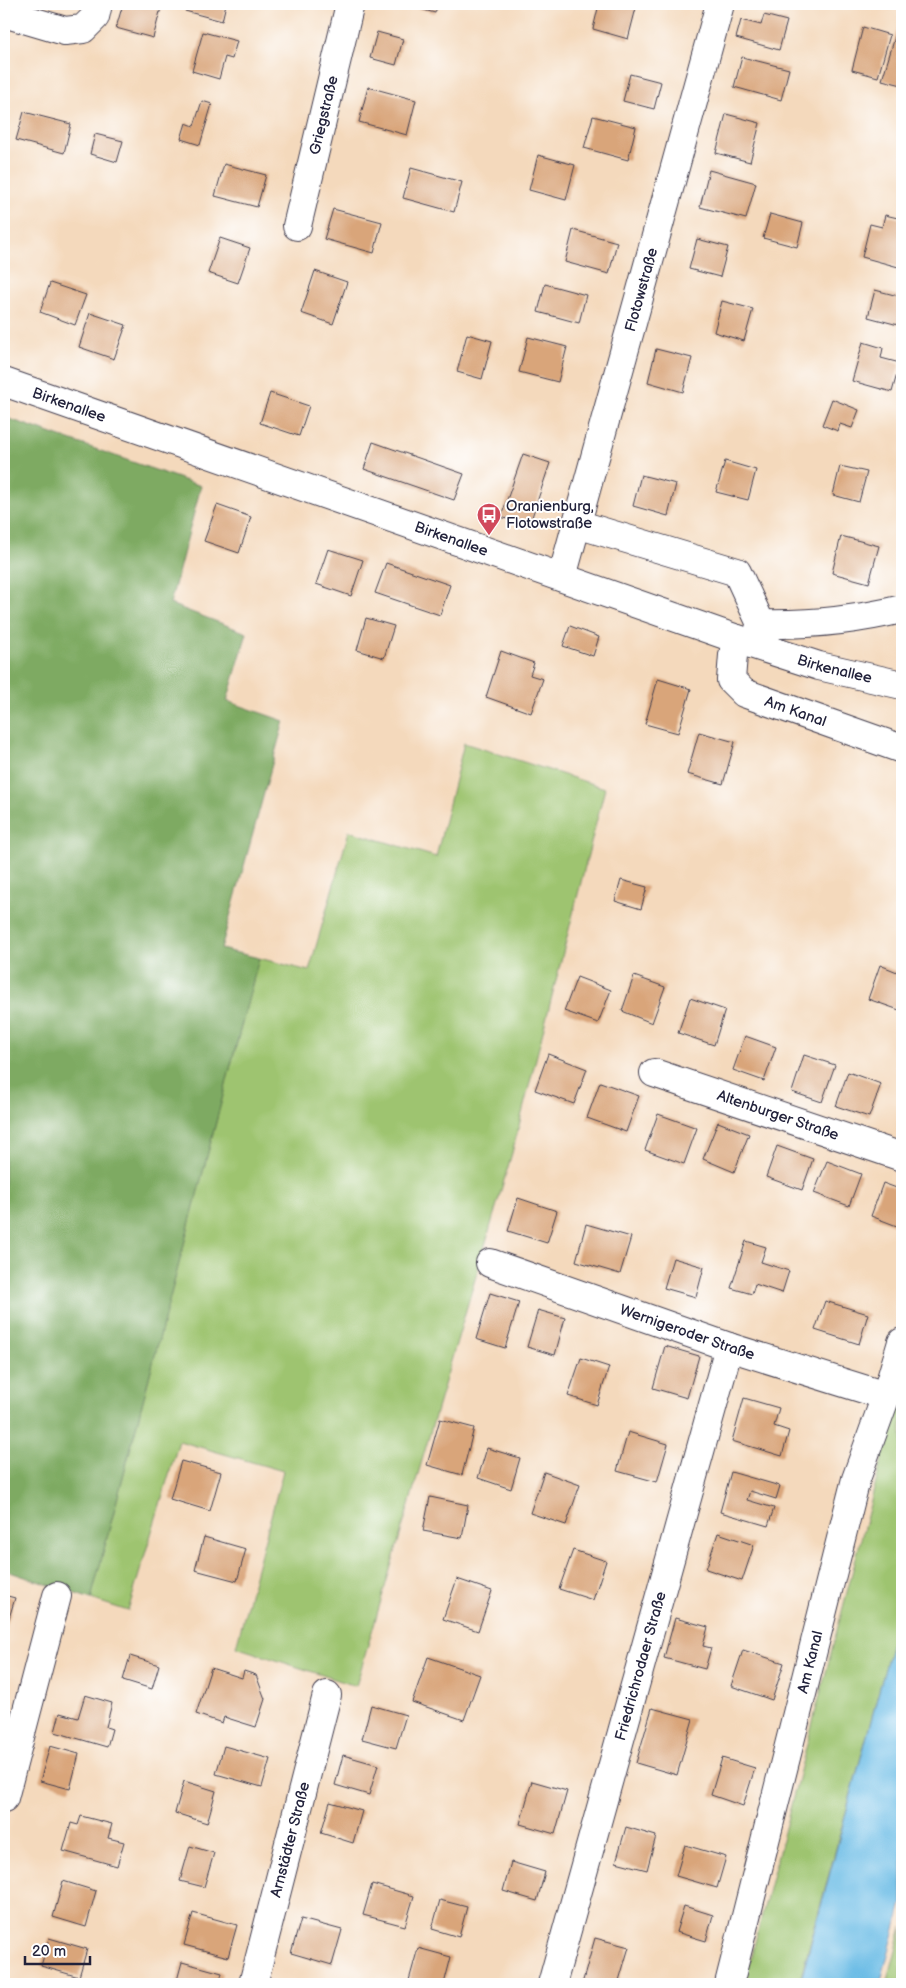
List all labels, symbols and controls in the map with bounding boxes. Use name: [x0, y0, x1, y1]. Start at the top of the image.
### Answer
street label: Griegstraße: [305, 74, 342, 157]
street label: Flotowstraße: [621, 246, 662, 334]
street label: Birkenallee: [30, 383, 108, 427]
place label: Oranienburg, Flotowstraße: [506, 497, 594, 533]
bus stop icon: Oranienburg, Flotowstraße: [476, 502, 502, 536]
street label: Birkenallee: [412, 517, 491, 561]
street label: Birkenallee: [795, 650, 874, 687]
street label: Am Kanal: [762, 692, 829, 731]
street label: Altenburger Straße: [715, 1086, 842, 1144]
street label: Wernigeroder Straße: [617, 1300, 757, 1364]
street label: Friedrichrodaer Straße: [611, 1589, 670, 1743]
street label: Am Kanal: [793, 1629, 827, 1695]
street label: Arnstädter Straße: [266, 1780, 314, 1899]
scale bar: [25, 1933, 90, 1965]
text: 20 m: [32, 1942, 66, 1961]

